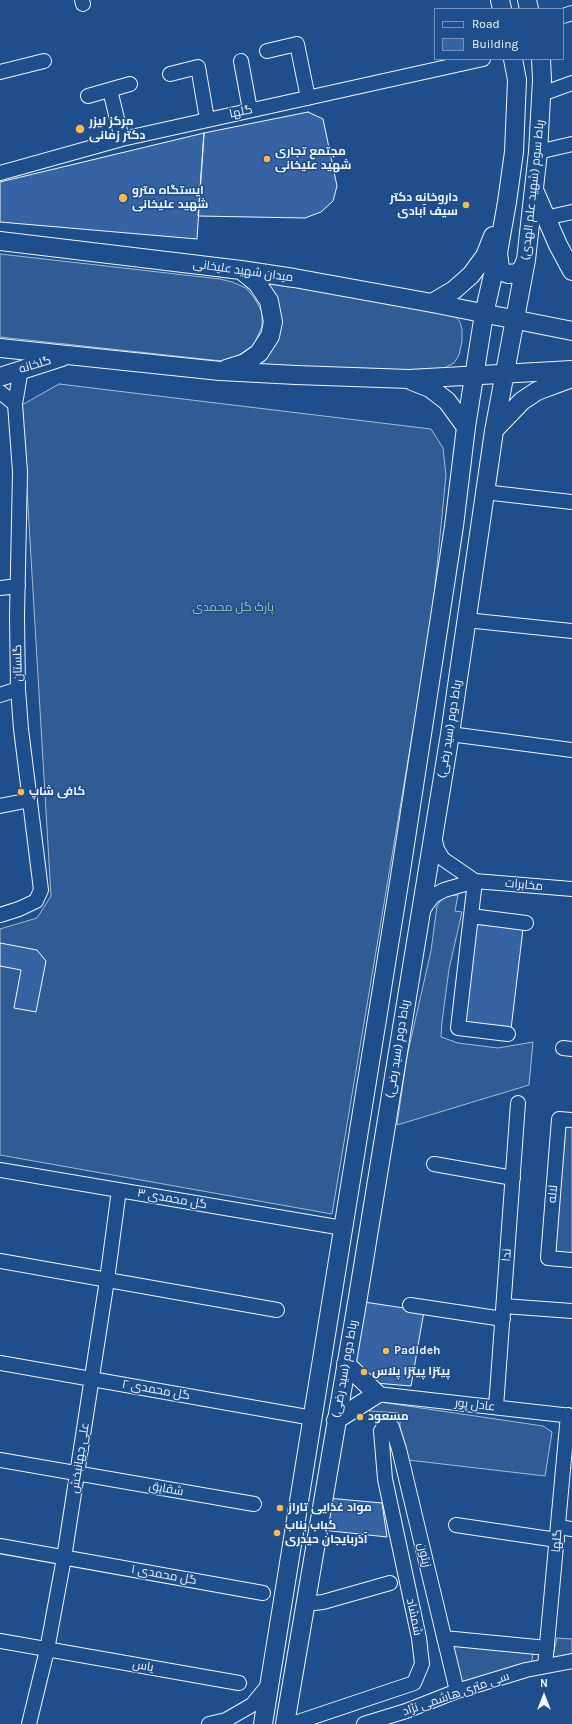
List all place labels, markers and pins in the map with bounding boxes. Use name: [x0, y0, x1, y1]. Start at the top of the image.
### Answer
place label: مرکز لیزر دکتر زمانی: [89, 115, 145, 143]
marker: مرکز لیزر دکتر زمانی: [74, 123, 86, 135]
place label: مجتمع تجاری شهید علیخانی: [275, 145, 351, 173]
marker: مجتمع تجاری شهید علیخانی: [262, 154, 272, 164]
place label: ایستگاه مترو شهید علیخانی: [132, 184, 208, 212]
place label: داروخانه دکتر سیف آبادی: [390, 191, 458, 219]
marker: ایستگاه مترو شهید علیخانی: [117, 192, 129, 204]
marker: داروخانه دکتر سیف آبادی: [461, 200, 471, 210]
place label: کافی شاپ: [29, 785, 85, 799]
marker: کافی شاپ: [16, 787, 26, 797]
place label: Padideh: [394, 1344, 440, 1358]
marker: Padideh: [381, 1346, 391, 1356]
place label: پیتزا پیتزا پلاس: [372, 1365, 450, 1379]
marker: پیتزا پیتزا پلاس: [359, 1367, 369, 1377]
place label: مسعود: [368, 1410, 409, 1424]
marker: مسعود: [355, 1412, 365, 1422]
place label: مواد غذایی تاراز: [288, 1501, 372, 1515]
marker: مواد غذایی تاراز: [275, 1503, 285, 1513]
place label: کباب بناب آذربایجان حیدری: [285, 1519, 368, 1547]
marker: کباب بناب آذربایجان حیدری: [272, 1528, 282, 1538]

